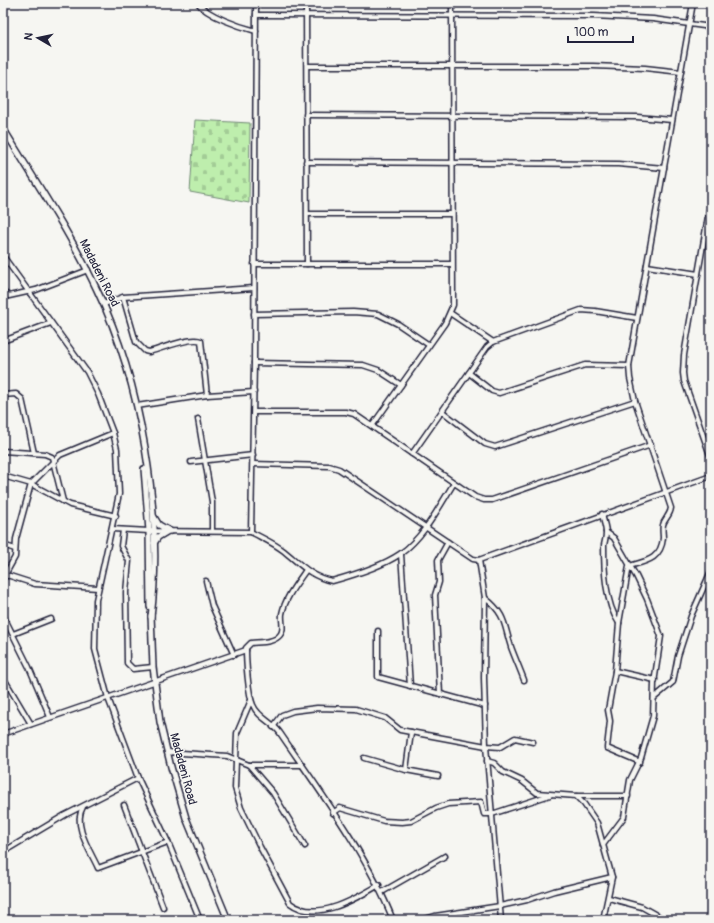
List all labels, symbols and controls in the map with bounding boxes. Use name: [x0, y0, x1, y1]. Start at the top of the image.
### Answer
north arrow: [18, 18, 58, 58]
scale bar: [568, 18, 633, 44]
text: 100 m: [574, 25, 609, 40]
text: N: [22, 31, 36, 41]
street label: Madadeni Road: [76, 237, 122, 309]
street label: Madadeni Road: [166, 731, 200, 807]

